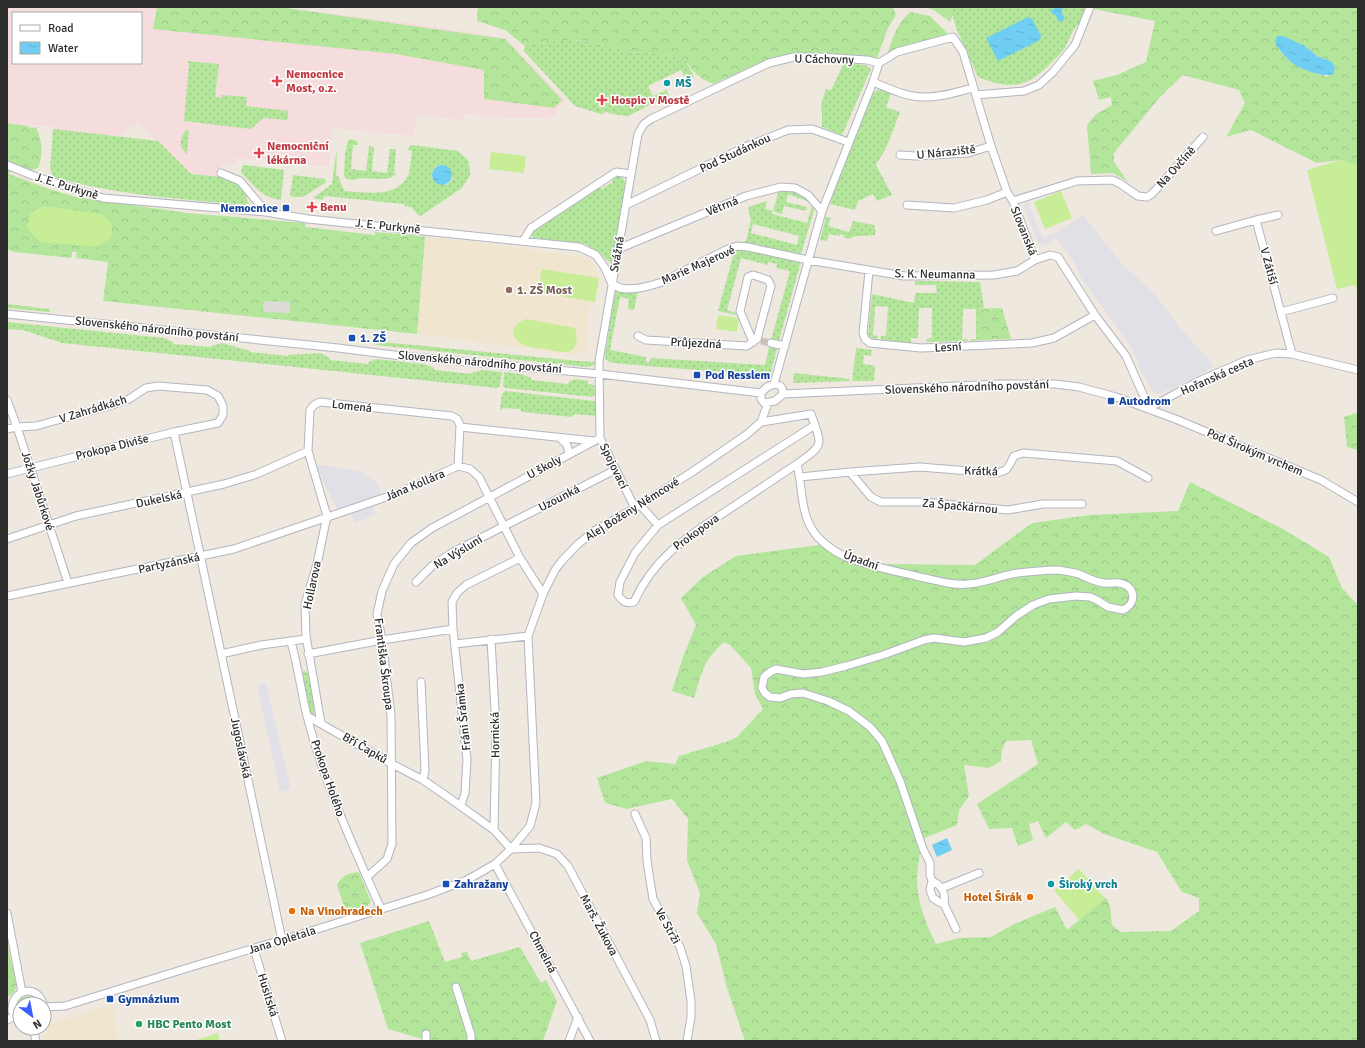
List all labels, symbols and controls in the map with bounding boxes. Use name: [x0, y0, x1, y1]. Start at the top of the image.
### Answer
legend: [12, 12, 142, 64]
text: Road: [48, 21, 74, 36]
text: Water: [48, 41, 79, 56]
street label: U Cáchovny: [794, 51, 854, 68]
place label: Nemocnice Most, o.z.: [286, 67, 344, 96]
marker: Nemocnice Most, o.z.: [271, 75, 283, 87]
place label: MŠ: [675, 75, 692, 91]
marker: MŠ: [662, 78, 672, 88]
place label: Hospic v Mostě: [611, 93, 690, 108]
marker: Hospic v Mostě: [596, 94, 608, 106]
street label: Pod Studánkou: [697, 130, 773, 176]
place label: Nemocniční lékárna: [267, 139, 329, 168]
street label: U Náraziště: [916, 142, 976, 163]
street label: Na Ovčíně: [1154, 143, 1199, 192]
marker: Nemocniční lékárna: [254, 148, 264, 158]
street label: J. E. Purkyně: [33, 170, 100, 203]
street label: Větrná: [704, 193, 741, 220]
place label: Benu: [320, 200, 347, 215]
place label: Nemocnice: [220, 201, 278, 216]
marker: Benu: [307, 202, 317, 212]
marker: Nemocnice: [281, 203, 291, 213]
street label: Slovanská: [1007, 204, 1040, 258]
street label: J. E. Purkyně: [355, 216, 421, 237]
street label: Svážná: [607, 235, 628, 273]
street label: Marie Majerové: [659, 243, 737, 288]
street label: V Zátiší: [1256, 246, 1281, 287]
street label: S. K. Neumanna: [894, 266, 976, 283]
place label: 1. ZŠ Most: [517, 282, 572, 298]
marker: 1. ZŠ Most: [504, 285, 514, 295]
street label: Slovenského národního povstání: [74, 313, 240, 346]
place label: 1. ZŠ: [360, 330, 387, 346]
marker: 1. ZŠ: [347, 333, 357, 343]
street label: Průjezdná: [670, 335, 722, 352]
street label: Lesní: [934, 339, 963, 356]
street label: Slovenského národního povstání: [397, 348, 563, 377]
street label: Hořanská cesta: [1178, 354, 1256, 399]
place label: Pod Resslem: [705, 368, 771, 383]
marker: Pod Resslem: [692, 370, 702, 380]
street label: Slovenského národního povstání: [885, 377, 1050, 398]
street label: V Zahrádkách: [58, 392, 129, 427]
place label: Autodrom: [1119, 394, 1171, 409]
marker: Autodrom: [1106, 396, 1116, 406]
street label: Lomená: [331, 397, 373, 416]
street label: Pod Širokým vrchem: [1204, 425, 1305, 480]
street label: Prokopa Diviše: [74, 431, 150, 464]
street label: Spojovací: [596, 441, 631, 492]
street label: Jožky Jabůrkové: [18, 449, 57, 533]
street label: U školy: [524, 452, 564, 483]
street label: Krátká: [964, 463, 998, 480]
street label: Jána Kollára: [383, 466, 447, 505]
street label: Alej Boženy Němcové: [582, 474, 682, 545]
street label: Uzounká: [536, 482, 582, 515]
street label: Dukelská: [135, 487, 184, 512]
street label: Za Špačkárnou: [922, 496, 998, 517]
street label: Prokopova: [670, 511, 722, 554]
street label: Na Výsluní: [431, 532, 486, 573]
street label: Úpadní: [841, 547, 881, 574]
street label: Partyzánská: [137, 550, 201, 577]
street label: Hollarova: [300, 559, 325, 611]
street label: Františka Škroupa: [370, 617, 397, 711]
street label: Fráni Šrámka: [453, 683, 474, 751]
street label: Hornická: [488, 712, 503, 758]
street label: Jugoslávská: [227, 716, 254, 780]
street label: Bří Čapků: [340, 730, 390, 767]
street label: Prokopa Holého: [307, 738, 348, 819]
place label: Široký vrch: [1059, 876, 1118, 892]
place label: Zahražany: [454, 877, 508, 892]
marker: Zahražany: [441, 879, 451, 889]
marker: Široký vrch: [1046, 879, 1056, 889]
place label: Hotel Širák: [963, 889, 1023, 905]
street label: Marš. Žukova: [576, 892, 621, 959]
marker: Hotel Širák: [1025, 892, 1035, 902]
place label: Na Vinohradech: [300, 904, 383, 919]
marker: Na Vinohradech: [287, 906, 297, 916]
street label: Ve Strži: [652, 906, 684, 947]
street label: Jana Opletala: [246, 923, 318, 958]
street label: Chmelná: [525, 929, 560, 976]
street label: Husitská: [254, 972, 281, 1019]
place label: Gymnázium: [118, 992, 180, 1007]
marker: Gymnázium: [105, 994, 115, 1004]
north arrow: [12, 996, 52, 1036]
text: N: [30, 1017, 44, 1032]
place label: HBC Pento Most: [147, 1017, 232, 1032]
marker: HBC Pento Most: [134, 1019, 144, 1029]

